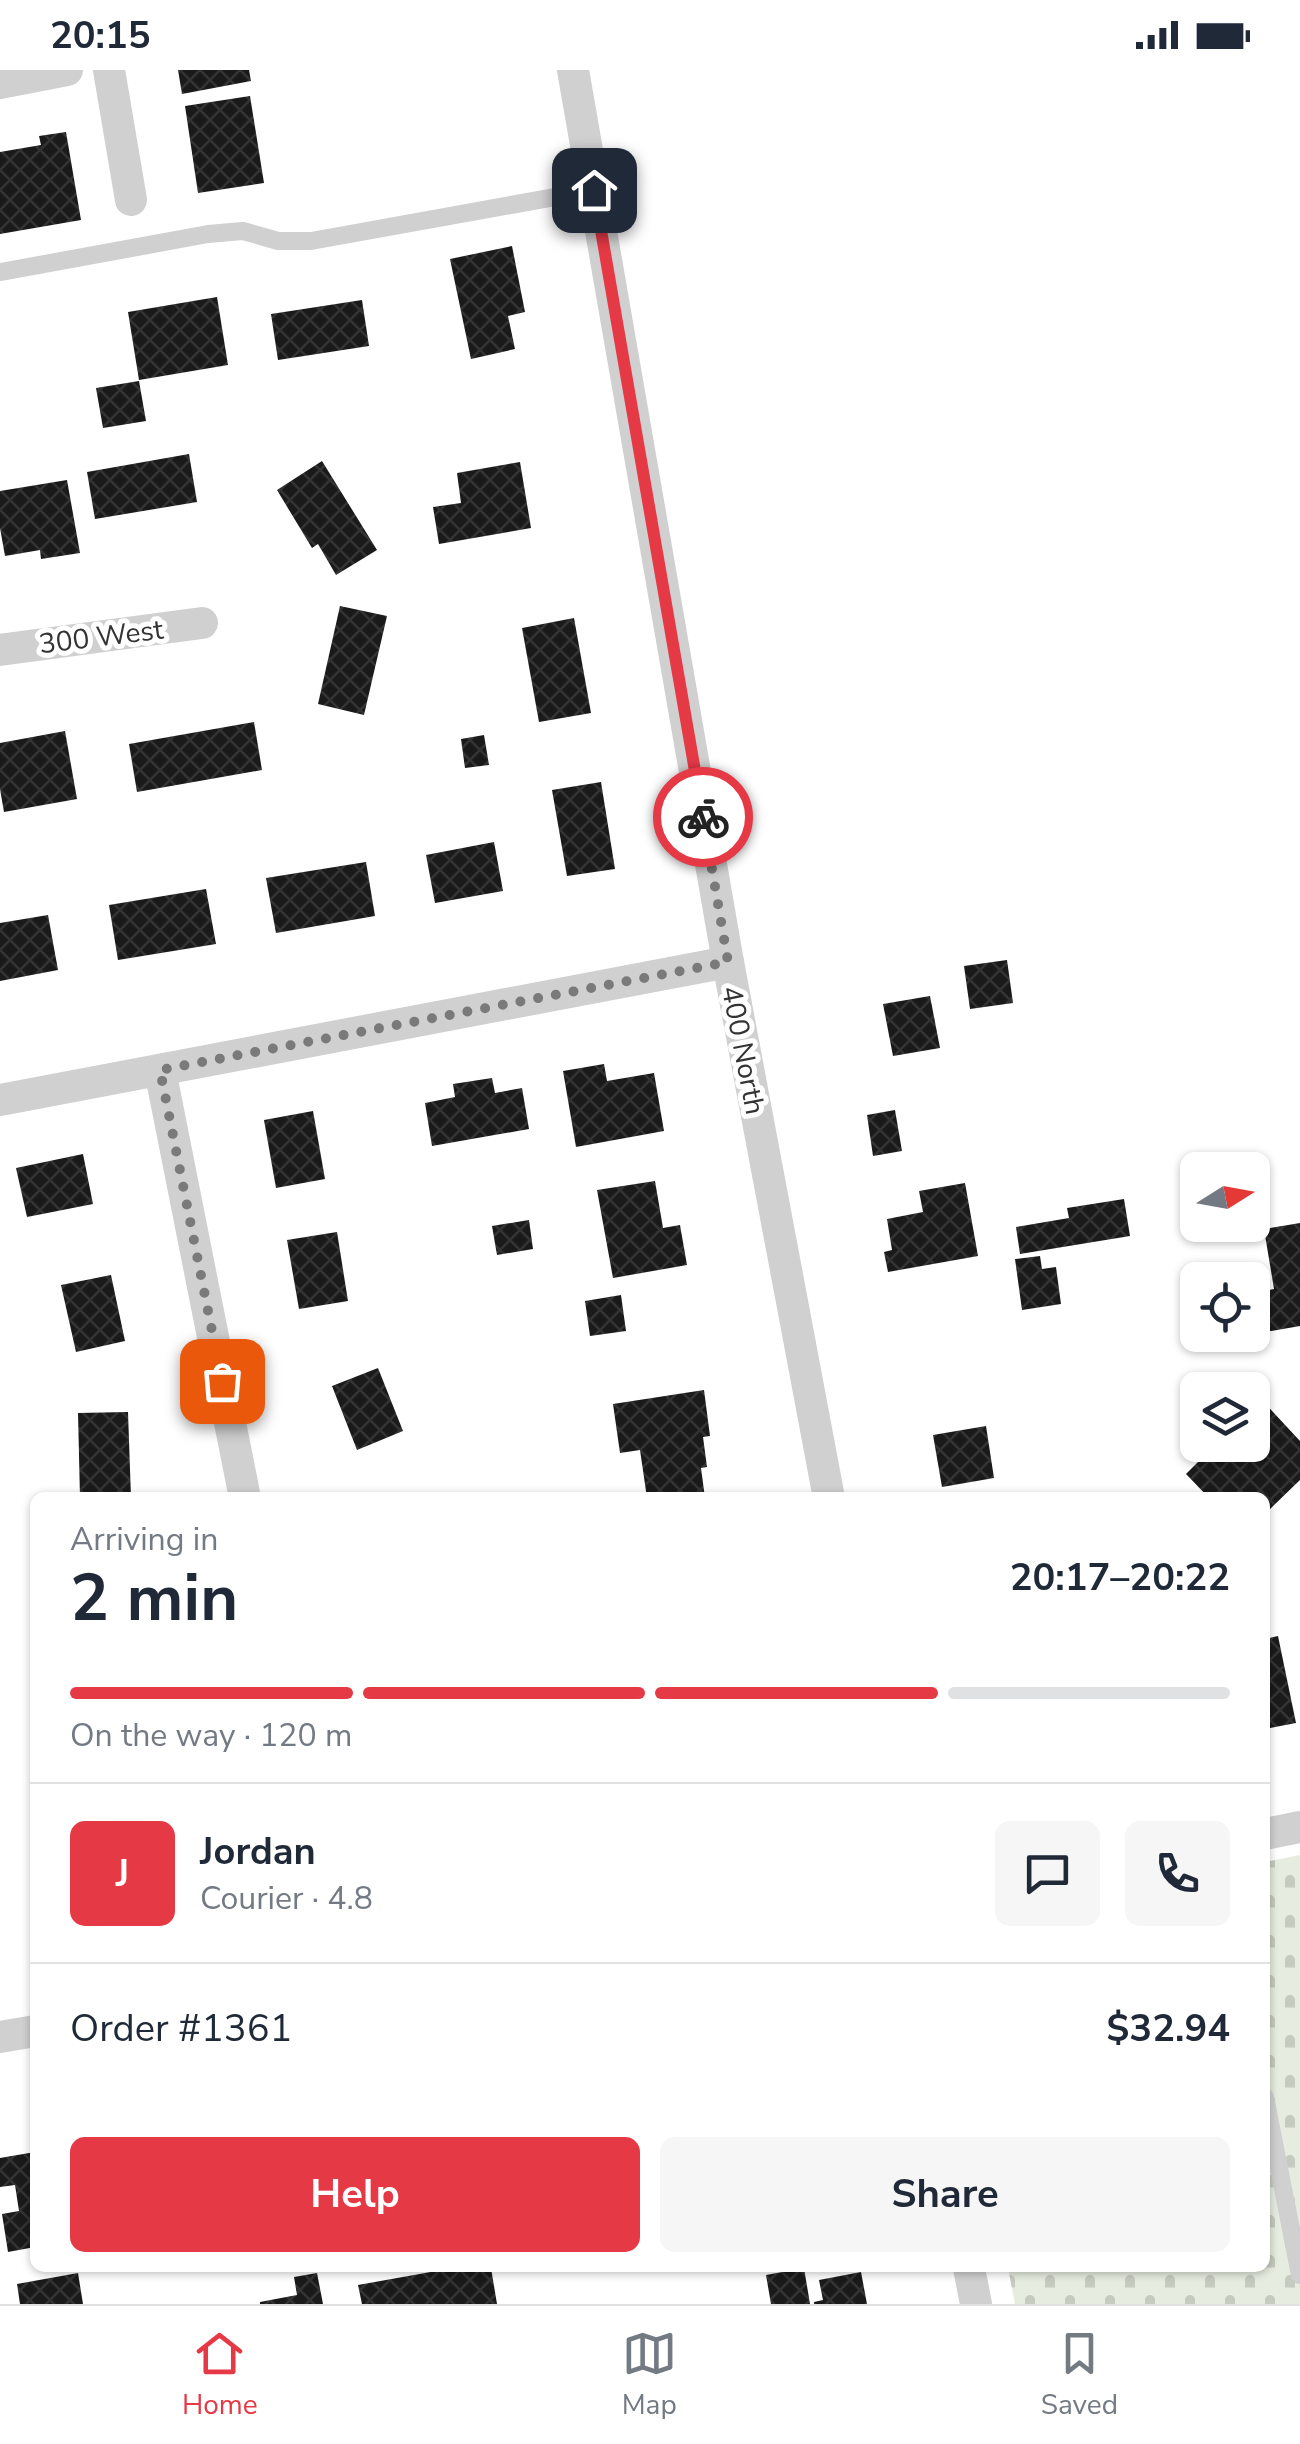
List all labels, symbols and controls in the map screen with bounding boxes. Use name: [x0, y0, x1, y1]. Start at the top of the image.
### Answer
text: 20:15: [50, 10, 151, 61]
pin: [552, 148, 637, 233]
icon: home: [567, 163, 622, 218]
street label: 300 West: [37, 611, 166, 663]
courier: [653, 767, 753, 867]
icon: bike: [676, 790, 731, 845]
street label: 400 North: [712, 983, 774, 1118]
north arrow: [1180, 1152, 1270, 1242]
map controls: [1180, 1152, 1270, 1462]
button: locate: [1180, 1262, 1270, 1352]
pin: [180, 1339, 265, 1424]
icon: bag: [195, 1354, 250, 1409]
button: layers: [1180, 1372, 1270, 1462]
text: Arriving in: [70, 1518, 218, 1561]
text: 20:17–20:22: [1010, 1552, 1230, 1603]
text: 2 min: [70, 1554, 238, 1643]
text: On the way · 120 m: [70, 1714, 352, 1757]
button: chat: [995, 1821, 1100, 1926]
button: phone: [1125, 1821, 1230, 1926]
text: Jordan: [200, 1826, 316, 1877]
text: J: [116, 1848, 129, 1899]
text: Courier · 4.8: [200, 1877, 373, 1920]
text: Order #1361: [70, 2003, 292, 2054]
text: $32.94: [1107, 2003, 1230, 2054]
button: Help: [70, 2137, 640, 2252]
button: Share: [660, 2137, 1230, 2252]
tab: Home: [182, 2326, 258, 2424]
tab: Map: [622, 2326, 677, 2424]
tab: Saved: [1041, 2326, 1118, 2424]

